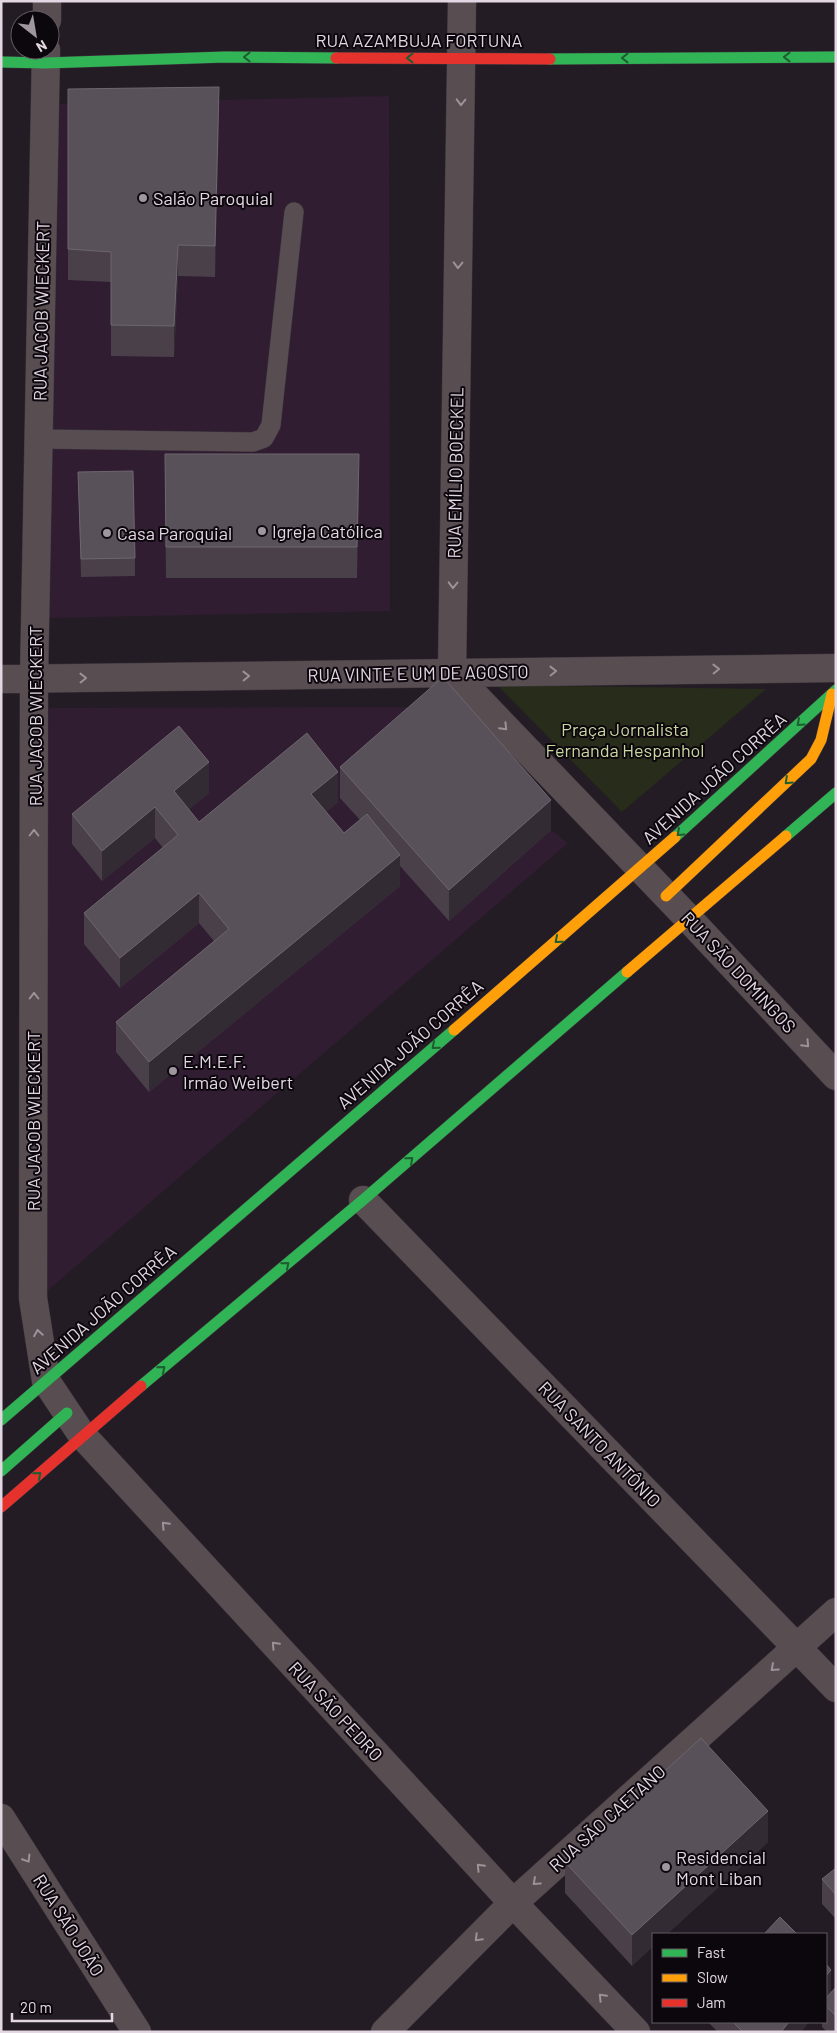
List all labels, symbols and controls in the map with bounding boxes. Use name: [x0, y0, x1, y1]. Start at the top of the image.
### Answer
north arrow: [10, 10, 60, 60]
street label: RUA AZAMBUJA FORTUNA: [315, 29, 523, 51]
text: N: [34, 37, 50, 56]
one-way arrow: [243, 52, 250, 62]
one-way arrow: [783, 52, 790, 62]
one-way arrow: [405, 53, 413, 63]
one-way arrow: [620, 53, 628, 63]
one-way arrow: [456, 99, 466, 107]
place label: Salão Paroquial: [153, 187, 273, 209]
marker: Salão Paroquial: [137, 192, 149, 204]
street label: RUA JACOB WIECKERT: [28, 221, 54, 401]
one-way arrow: [453, 262, 463, 269]
street label: RUA EMÍLIO BOECKEL: [443, 387, 467, 559]
place label: Igreja Católica: [272, 520, 383, 542]
place label: Casa Paroquial: [117, 522, 232, 544]
marker: Igreja Católica: [256, 525, 268, 537]
marker: Casa Paroquial: [101, 527, 113, 539]
one-way arrow: [448, 582, 458, 589]
street label: RUA JACOB WIECKERT: [24, 626, 46, 806]
street label: RUA VINTE E UM DE AGOSTO: [307, 660, 529, 686]
one-way arrow: [712, 664, 720, 675]
one-way arrow: [550, 666, 558, 676]
one-way arrow: [242, 670, 250, 681]
one-way arrow: [80, 673, 87, 683]
street label: AVENIDA JOÃO CORRÊA: [637, 707, 791, 848]
one-way arrow: [796, 717, 805, 726]
park label: Praça Jornalista Fernanda Hespanhol: [546, 718, 704, 761]
one-way arrow: [498, 721, 507, 730]
one-way arrow: [784, 775, 793, 784]
one-way arrow: [676, 827, 685, 836]
one-way arrow: [29, 829, 39, 836]
street label: RUA SÃO DOMINGOS: [677, 907, 801, 1037]
one-way arrow: [554, 934, 563, 943]
street label: AVENIDA JOÃO CORRÊA: [333, 975, 488, 1113]
one-way arrow: [29, 991, 39, 999]
street label: RUA JACOB WIECKERT: [22, 1031, 44, 1211]
one-way arrow: [800, 1039, 809, 1048]
one-way arrow: [431, 1040, 440, 1049]
place label: E.M.E.F. Irmão Weibert: [183, 1050, 293, 1093]
marker: E.M.E.F. Irmão Weibert: [167, 1065, 179, 1077]
one-way arrow: [405, 1157, 414, 1166]
street label: AVENIDA JOÃO CORRÊA: [26, 1240, 181, 1378]
one-way arrow: [280, 1262, 289, 1270]
one-way arrow: [33, 1328, 44, 1336]
one-way arrow: [156, 1366, 165, 1375]
street label: RUA SANTO ANTÔNIO: [534, 1376, 666, 1512]
one-way arrow: [32, 1471, 41, 1480]
one-way arrow: [162, 1522, 171, 1531]
one-way arrow: [272, 1641, 281, 1650]
street label: RUA SÃO PEDRO: [284, 1657, 388, 1765]
one-way arrow: [770, 1662, 779, 1671]
street label: RUA SÃO CAETANO: [544, 1760, 670, 1876]
place label: Residencial Mont Liban: [676, 1846, 766, 1889]
one-way arrow: [21, 1853, 31, 1862]
marker: Residencial Mont Liban: [660, 1861, 672, 1873]
one-way arrow: [476, 1864, 485, 1873]
street label: RUA SÃO JOÃO: [29, 1870, 109, 1980]
one-way arrow: [533, 1876, 542, 1885]
one-way arrow: [475, 1932, 484, 1941]
legend: [652, 1933, 827, 2023]
text: Fast: [697, 1943, 725, 1961]
text: Slow: [697, 1968, 728, 1986]
scale bar: [12, 1990, 112, 2022]
one-way arrow: [599, 1993, 608, 2002]
text: Jam: [697, 1993, 726, 2011]
text: 20 m: [20, 1998, 52, 2016]

